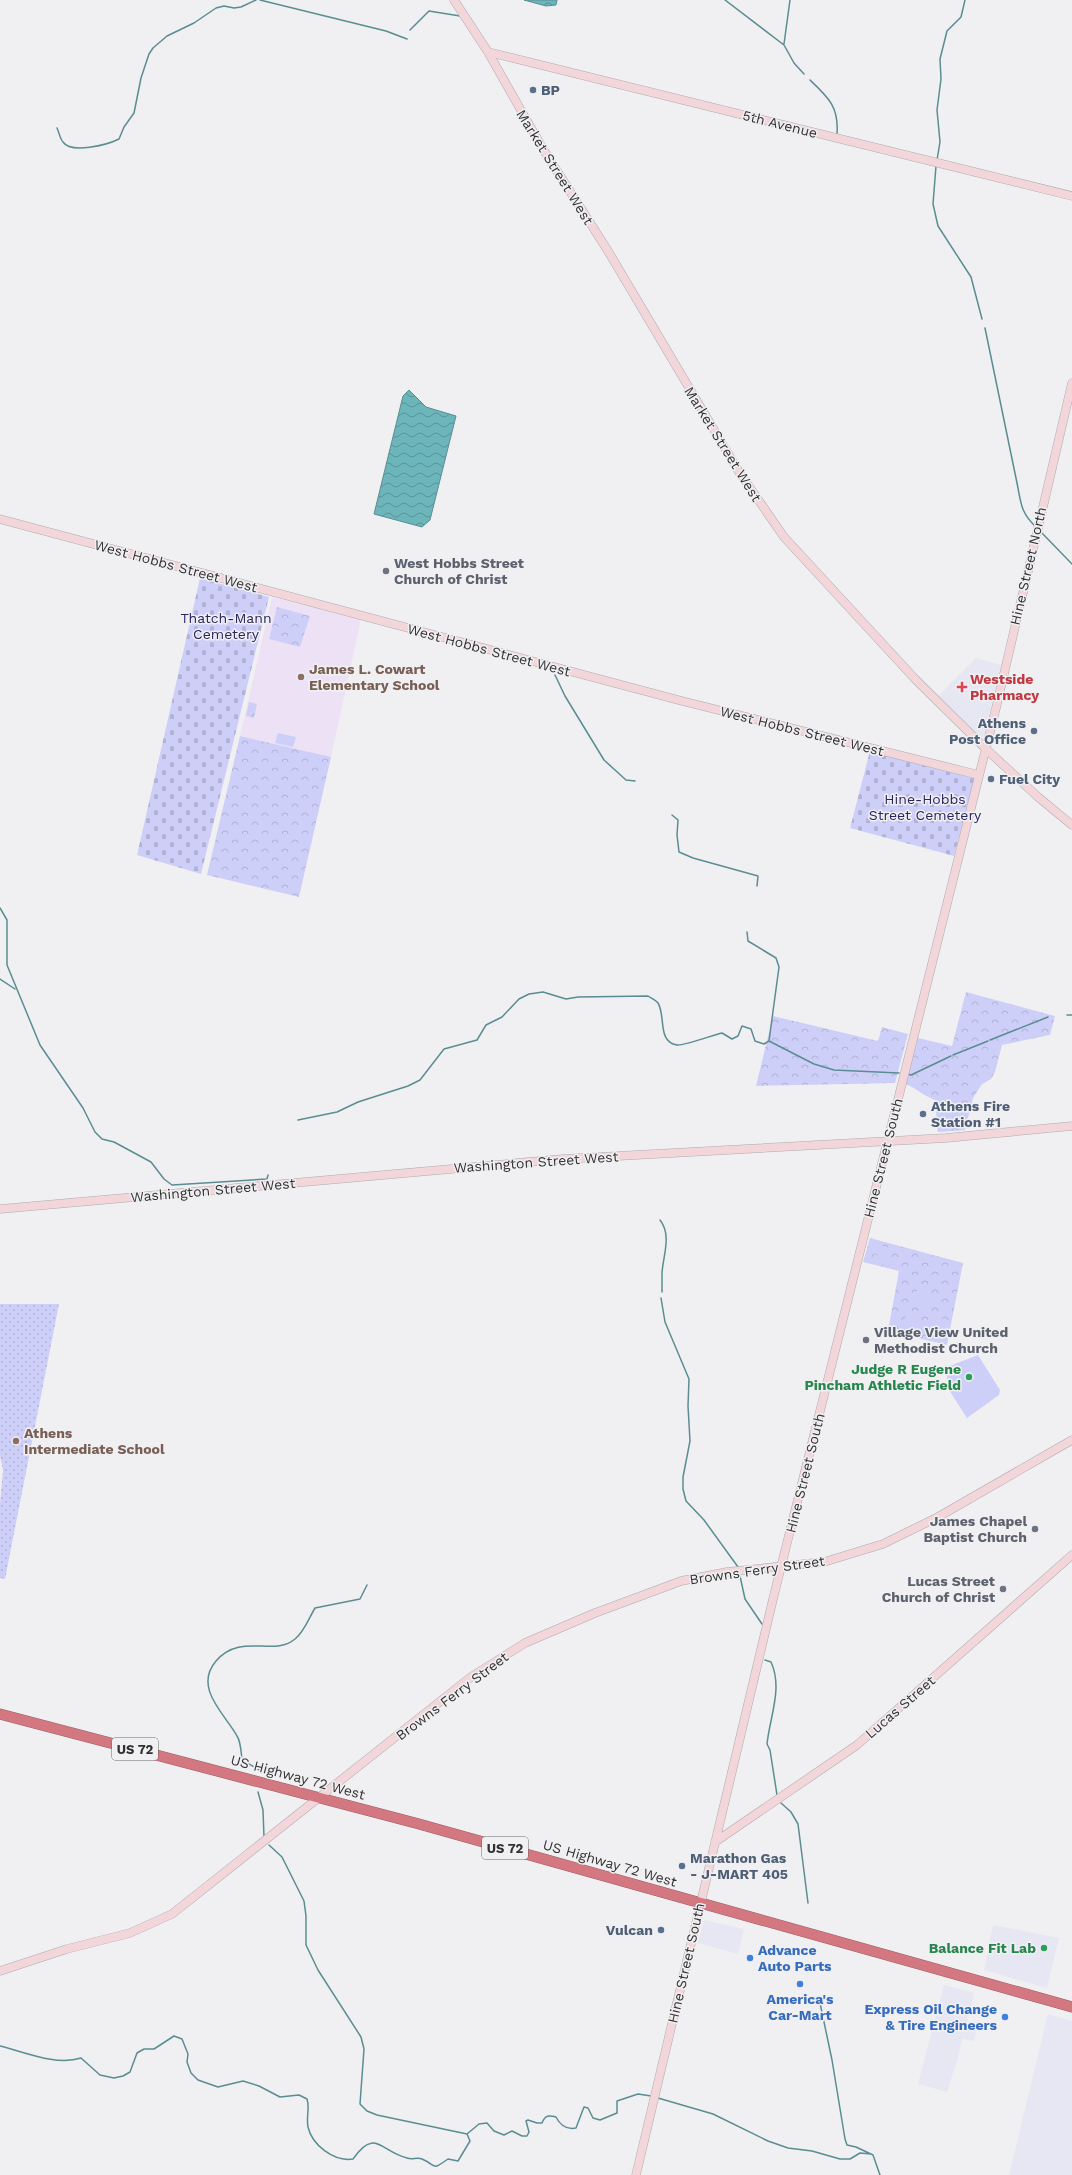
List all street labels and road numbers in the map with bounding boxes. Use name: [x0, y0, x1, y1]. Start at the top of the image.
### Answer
street label: Market Street West: [513, 107, 597, 228]
street label: 5th Avenue: [741, 107, 819, 141]
street label: Market Street West: [681, 384, 765, 505]
street label: Hine Street North: [1007, 505, 1049, 627]
street label: West Hobbs Street West: [93, 537, 259, 596]
street label: West Hobbs Street West: [406, 621, 572, 680]
street label: West Hobbs Street West: [718, 703, 886, 759]
street label: Hine Street South: [860, 1096, 906, 1220]
street label: Washington Street West: [453, 1148, 619, 1176]
street label: Washington Street West: [130, 1175, 296, 1205]
street label: Hine Street South: [782, 1411, 828, 1535]
street label: Browns Ferry Street: [688, 1553, 826, 1587]
street label: Browns Ferry Street: [393, 1648, 511, 1743]
street label: Lucas Street: [862, 1672, 938, 1742]
road number: US 72: [112, 1738, 158, 1760]
street label: US Highway 72 West: [229, 1751, 367, 1803]
street label: US Highway 72 West: [541, 1836, 679, 1890]
road number: US 72: [482, 1837, 528, 1859]
street label: Hine Street South: [664, 1901, 708, 2025]

